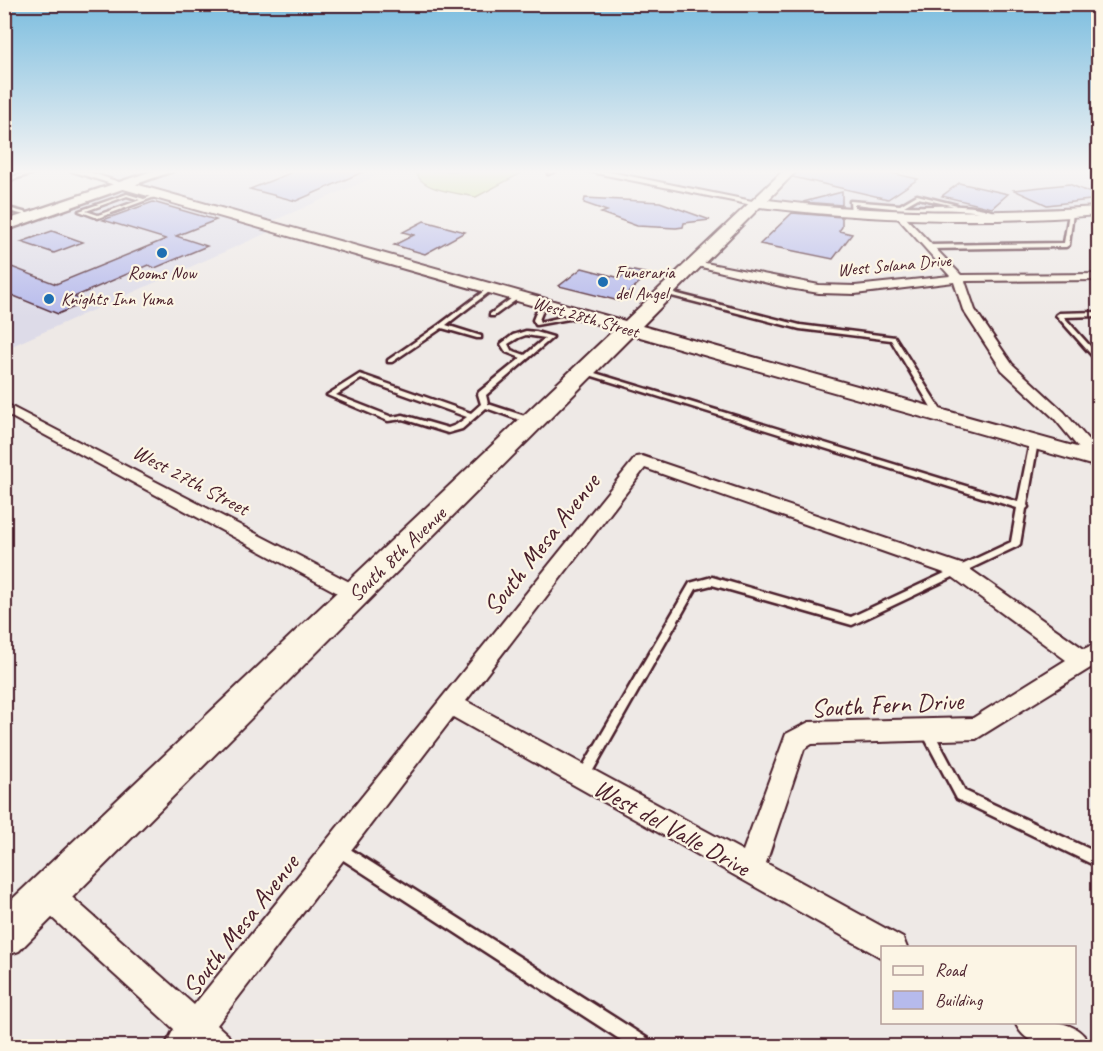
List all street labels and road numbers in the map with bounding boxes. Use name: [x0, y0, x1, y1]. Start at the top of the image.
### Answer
street label: West Solana Drive: [837, 249, 953, 281]
street label: West 28th Street: [531, 291, 643, 343]
street label: West 27th Street: [129, 439, 255, 522]
street label: South Mesa Avenue: [476, 465, 609, 622]
street label: South 8th Avenue: [343, 500, 452, 607]
street label: South Fern Drive: [810, 684, 965, 725]
street label: West del Valle Drive: [588, 771, 757, 885]
street label: South Mesa Avenue: [175, 846, 308, 1003]

